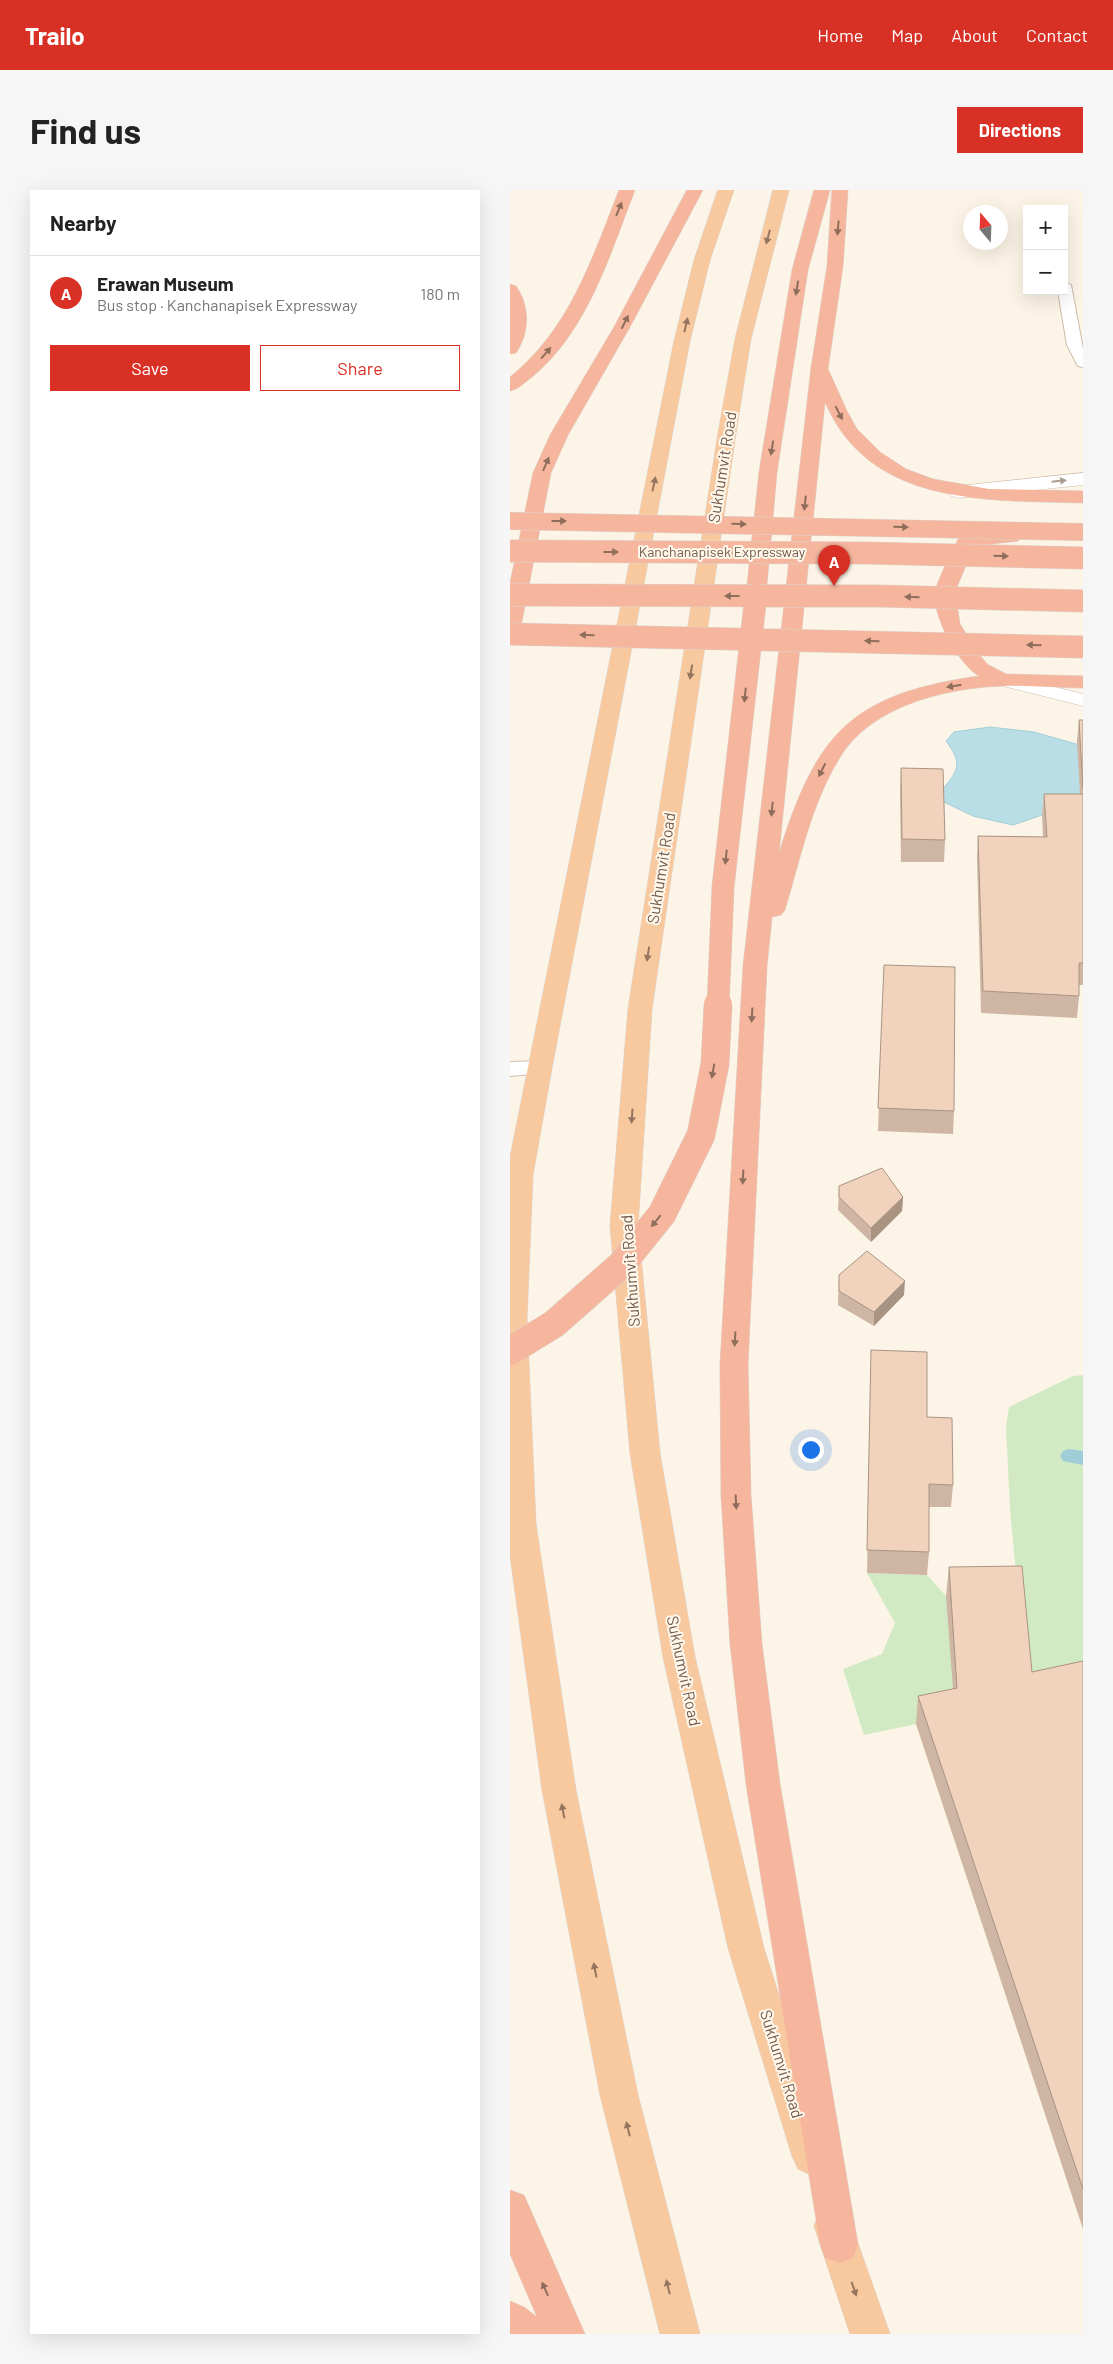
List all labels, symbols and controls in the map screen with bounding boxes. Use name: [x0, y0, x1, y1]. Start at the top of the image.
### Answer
text: Trailo: [25, 21, 85, 50]
text: Home: [817, 24, 863, 46]
text: Map: [891, 24, 923, 46]
text: About: [951, 24, 998, 46]
text: Contact: [1026, 24, 1088, 46]
button: Directions: [957, 107, 1083, 153]
text: Find us: [30, 109, 141, 151]
one-way arrow: [616, 202, 624, 217]
north arrow: [963, 205, 1008, 250]
map controls: [1023, 205, 1068, 295]
button: +: [1023, 205, 1068, 250]
text: Nearby: [50, 210, 116, 235]
one-way arrow: [834, 221, 842, 237]
one-way arrow: [764, 230, 772, 245]
button: −: [1023, 250, 1068, 295]
text: Erawan Museum: [97, 272, 234, 295]
one-way arrow: [793, 280, 801, 296]
text: A: [61, 284, 71, 303]
text: 180 m: [421, 284, 460, 303]
text: Bus stop · Kanchanapisek Expressway: [97, 295, 357, 314]
one-way arrow: [621, 315, 629, 329]
one-way arrow: [682, 317, 690, 332]
button: Save: [50, 345, 250, 391]
button: Share: [260, 345, 460, 391]
one-way arrow: [540, 348, 552, 360]
one-way arrow: [835, 406, 843, 420]
street label: Sukhumvit Road: [703, 410, 740, 524]
one-way arrow: [767, 441, 775, 457]
one-way arrow: [543, 457, 551, 471]
one-way arrow: [650, 476, 658, 491]
one-way arrow: [1051, 477, 1067, 485]
one-way arrow: [801, 496, 809, 512]
one-way arrow: [551, 517, 567, 525]
one-way arrow: [731, 520, 747, 528]
one-way arrow: [893, 523, 909, 531]
street label: Kanchanapisek Expressway: [639, 543, 806, 560]
pin: A: [818, 545, 850, 586]
one-way arrow: [603, 548, 619, 556]
one-way arrow: [993, 552, 1009, 560]
one-way arrow: [724, 592, 740, 600]
one-way arrow: [904, 593, 920, 601]
one-way arrow: [579, 631, 595, 639]
one-way arrow: [864, 636, 880, 644]
one-way arrow: [1026, 641, 1042, 649]
one-way arrow: [686, 665, 694, 681]
one-way arrow: [945, 683, 961, 691]
one-way arrow: [740, 688, 748, 704]
one-way arrow: [818, 763, 826, 777]
one-way arrow: [768, 802, 776, 818]
street label: Sukhumvit Road: [642, 811, 679, 925]
one-way arrow: [722, 849, 730, 865]
one-way arrow: [644, 946, 652, 962]
one-way arrow: [748, 1007, 756, 1023]
one-way arrow: [709, 1064, 717, 1080]
one-way arrow: [628, 1108, 636, 1124]
one-way arrow: [739, 1169, 747, 1185]
street label: Sukhumvit Road: [616, 1214, 643, 1328]
one-way arrow: [651, 1215, 662, 1228]
one-way arrow: [730, 1332, 738, 1348]
your location: [798, 1437, 824, 1463]
one-way arrow: [733, 1494, 741, 1510]
street label: Sukhumvit Road: [664, 1614, 705, 1728]
one-way arrow: [559, 1802, 567, 1818]
one-way arrow: [590, 1962, 598, 1978]
street label: Sukhumvit Road: [757, 2007, 808, 2120]
one-way arrow: [623, 2122, 631, 2137]
one-way arrow: [664, 2279, 672, 2294]
one-way arrow: [541, 2282, 549, 2296]
one-way arrow: [851, 2282, 859, 2297]

